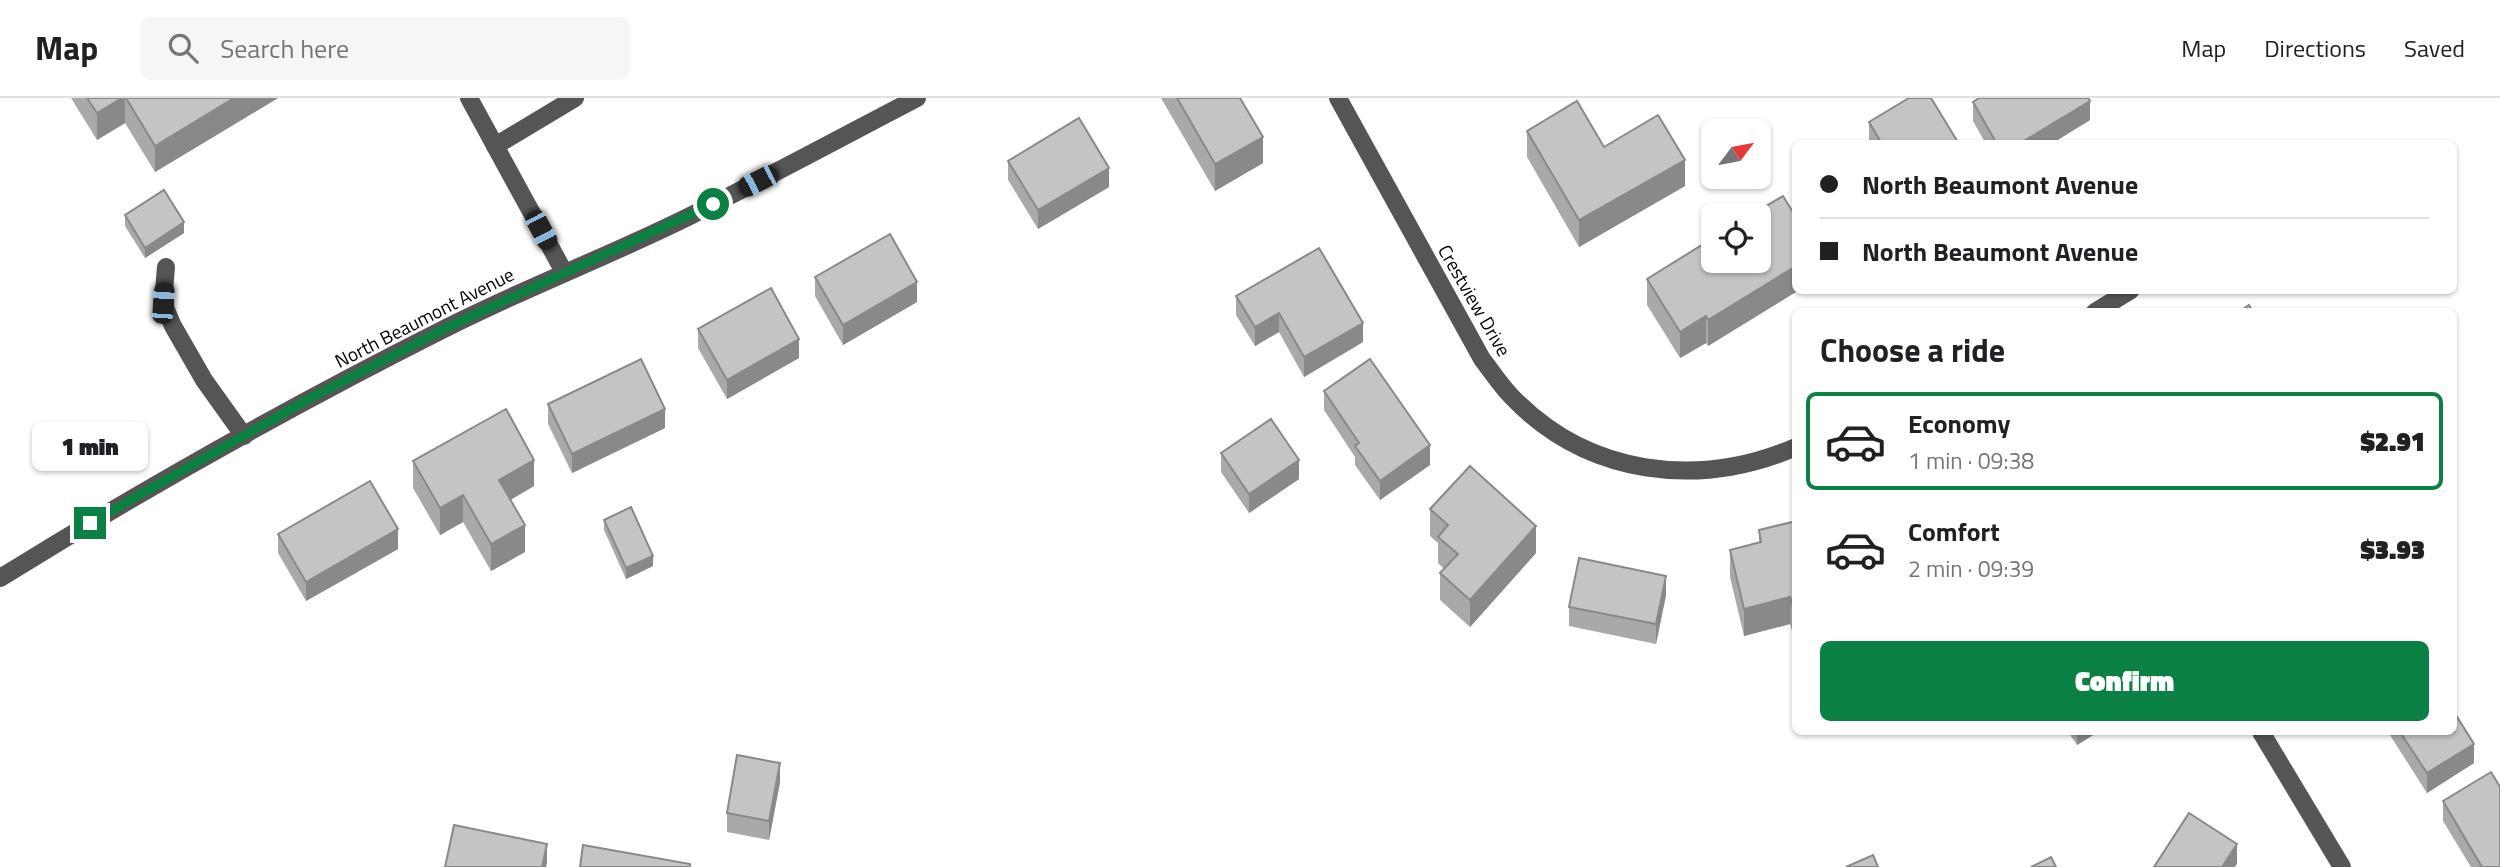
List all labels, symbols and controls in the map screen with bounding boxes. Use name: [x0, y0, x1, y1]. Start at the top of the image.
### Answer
search box: [140, 17, 630, 80]
text: Map: [35, 23, 98, 73]
icon: search: [164, 29, 202, 67]
text: Search here: [220, 29, 349, 68]
text: Map: [2181, 30, 2226, 66]
text: Directions: [2264, 30, 2366, 66]
text: Saved: [2404, 30, 2465, 66]
north arrow: [1701, 119, 1771, 189]
map controls: [1701, 119, 1771, 273]
car: [735, 162, 782, 200]
text: North Beaumont Avenue: [1862, 165, 2138, 204]
route start: [697, 188, 729, 220]
button: locate: [1701, 203, 1771, 273]
car: [522, 207, 561, 253]
text: North Beaumont Avenue: [1862, 232, 2138, 271]
street label: Crestview Drive: [1431, 239, 1519, 361]
street label: North Beaumont Avenue: [329, 259, 519, 375]
car: [152, 281, 175, 325]
text: Choose a ride: [1820, 326, 2005, 374]
text: Economy: [1908, 404, 2010, 443]
icon: car: [1824, 410, 1887, 473]
callout: 1 min: [32, 422, 148, 470]
text: $2.91: [2360, 422, 2425, 461]
text: 1 min: [61, 429, 119, 464]
text: 1 min · 09:38: [1908, 443, 2034, 478]
route end: [74, 507, 106, 539]
text: Comfort: [1908, 512, 2000, 551]
icon: car: [1824, 518, 1887, 581]
text: $3.93: [2360, 530, 2425, 569]
text: 2 min · 09:39: [1908, 551, 2034, 586]
button: Confirm: [1820, 641, 2429, 721]

